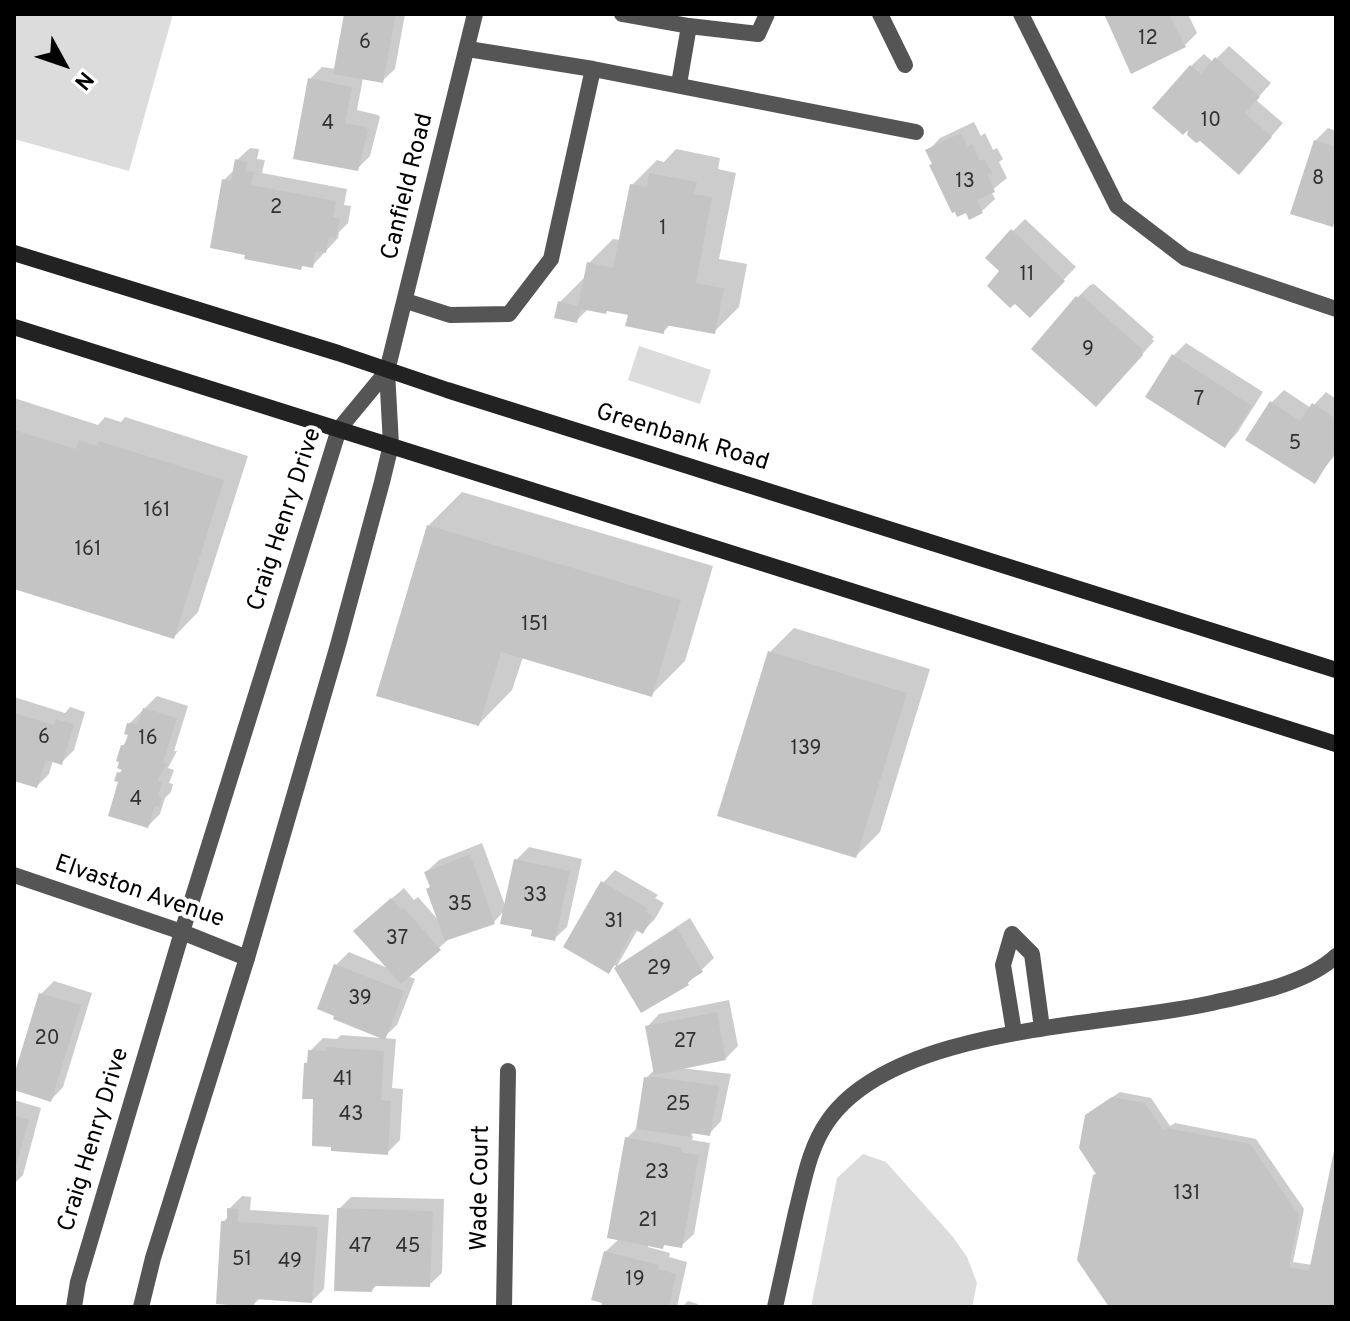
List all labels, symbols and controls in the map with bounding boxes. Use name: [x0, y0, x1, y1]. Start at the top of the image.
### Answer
north arrow: [24, 24, 104, 104]
house number: 12: [1138, 28, 1158, 52]
house number: 6: [359, 32, 371, 56]
text: N: [67, 65, 98, 94]
house number: 10: [1201, 110, 1221, 134]
street label: Canfield Road: [377, 111, 441, 263]
house number: 4: [322, 113, 334, 137]
house number: 8: [1312, 168, 1324, 192]
house number: 13: [955, 171, 975, 195]
house number: 2: [270, 197, 282, 221]
house number: 1: [659, 218, 667, 242]
house number: 11: [1020, 264, 1034, 288]
house number: 9: [1082, 339, 1094, 363]
house number: 7: [1194, 389, 1204, 413]
street label: Greenbank Road: [592, 399, 772, 479]
street label: Craig Henry Drive: [243, 425, 329, 615]
house number: 5: [1289, 433, 1301, 457]
house number: 161: [144, 500, 170, 524]
house number: 161: [75, 539, 101, 563]
house number: 151: [521, 614, 549, 638]
house number: 6: [38, 727, 50, 751]
house number: 16: [138, 728, 158, 752]
house number: 139: [790, 738, 822, 762]
house number: 4: [130, 789, 142, 813]
street label: Elvaston Avenue: [50, 850, 228, 936]
house number: 33: [523, 885, 547, 909]
house number: 35: [448, 894, 472, 918]
house number: 31: [604, 911, 624, 935]
house number: 37: [386, 928, 408, 952]
house number: 29: [647, 958, 671, 982]
house number: 39: [348, 988, 372, 1012]
house number: 20: [34, 1028, 60, 1052]
house number: 27: [674, 1031, 696, 1055]
street label: Craig Henry Drive: [53, 1045, 137, 1235]
house number: 41: [333, 1069, 353, 1093]
house number: 25: [666, 1094, 690, 1118]
house number: 43: [339, 1104, 363, 1128]
street label: Wade Court: [467, 1125, 497, 1251]
house number: 23: [645, 1162, 669, 1186]
house number: 131: [1174, 1183, 1200, 1207]
house number: 21: [638, 1210, 658, 1234]
house number: 47: [349, 1236, 371, 1260]
house number: 45: [396, 1236, 420, 1260]
house number: 51: [232, 1249, 252, 1273]
house number: 49: [278, 1251, 302, 1275]
house number: 19: [625, 1269, 645, 1293]

